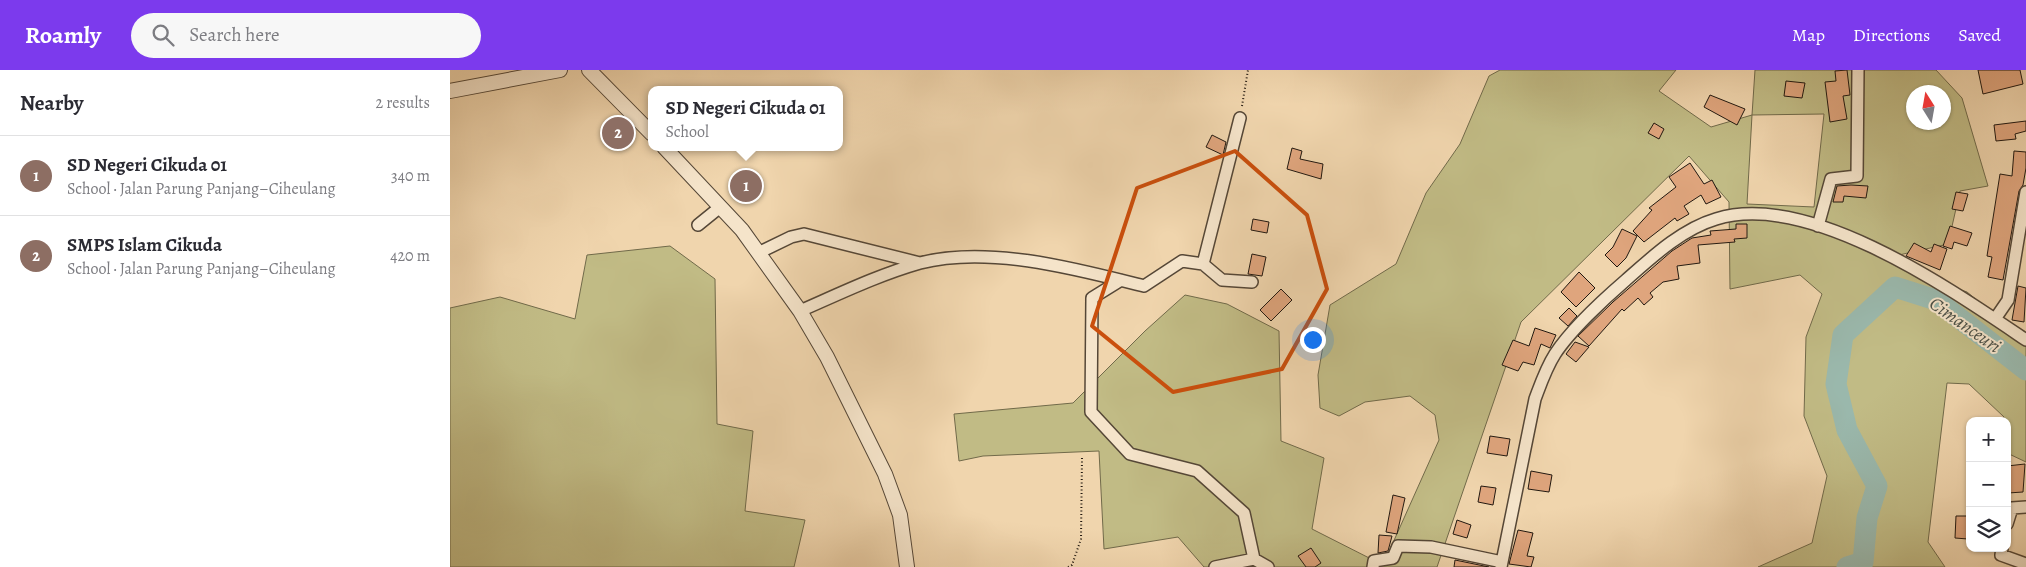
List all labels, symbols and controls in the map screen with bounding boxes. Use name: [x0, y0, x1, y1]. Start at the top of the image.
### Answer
search box: [131, 13, 481, 58]
text: Roamly: [25, 19, 101, 51]
icon: search: [149, 21, 177, 49]
text: Search here: [189, 22, 280, 48]
text: Map: [1792, 23, 1825, 47]
text: Directions: [1853, 23, 1930, 47]
text: Saved: [1958, 23, 2001, 47]
north arrow: [1906, 85, 1951, 130]
popup: [648, 86, 843, 151]
text: Nearby: [20, 89, 83, 117]
text: 2 results: [375, 92, 430, 114]
text: SD Negeri Cikuda 01: [665, 95, 826, 121]
pin: 2: [602, 114, 634, 152]
text: School: [665, 121, 709, 143]
text: SD Negeri Cikuda 01: [67, 152, 227, 178]
text: 1: [33, 165, 39, 187]
text: 340 m: [391, 165, 430, 187]
pin: 1: [730, 167, 762, 205]
text: School · Jalan Parung Panjang–Ciheulang: [67, 178, 335, 200]
text: SMPS Islam Cikuda: [67, 232, 222, 258]
text: 2: [32, 245, 40, 267]
text: 420 m: [390, 245, 430, 267]
text: School · Jalan Parung Panjang–Ciheulang: [67, 258, 335, 280]
water label: Cimanceuri: [1924, 291, 2006, 359]
your location: [1300, 327, 1326, 353]
map controls: [1966, 417, 2011, 552]
button: +: [1966, 417, 2011, 462]
button: −: [1966, 462, 2011, 507]
button: layers: [1966, 507, 2011, 552]

